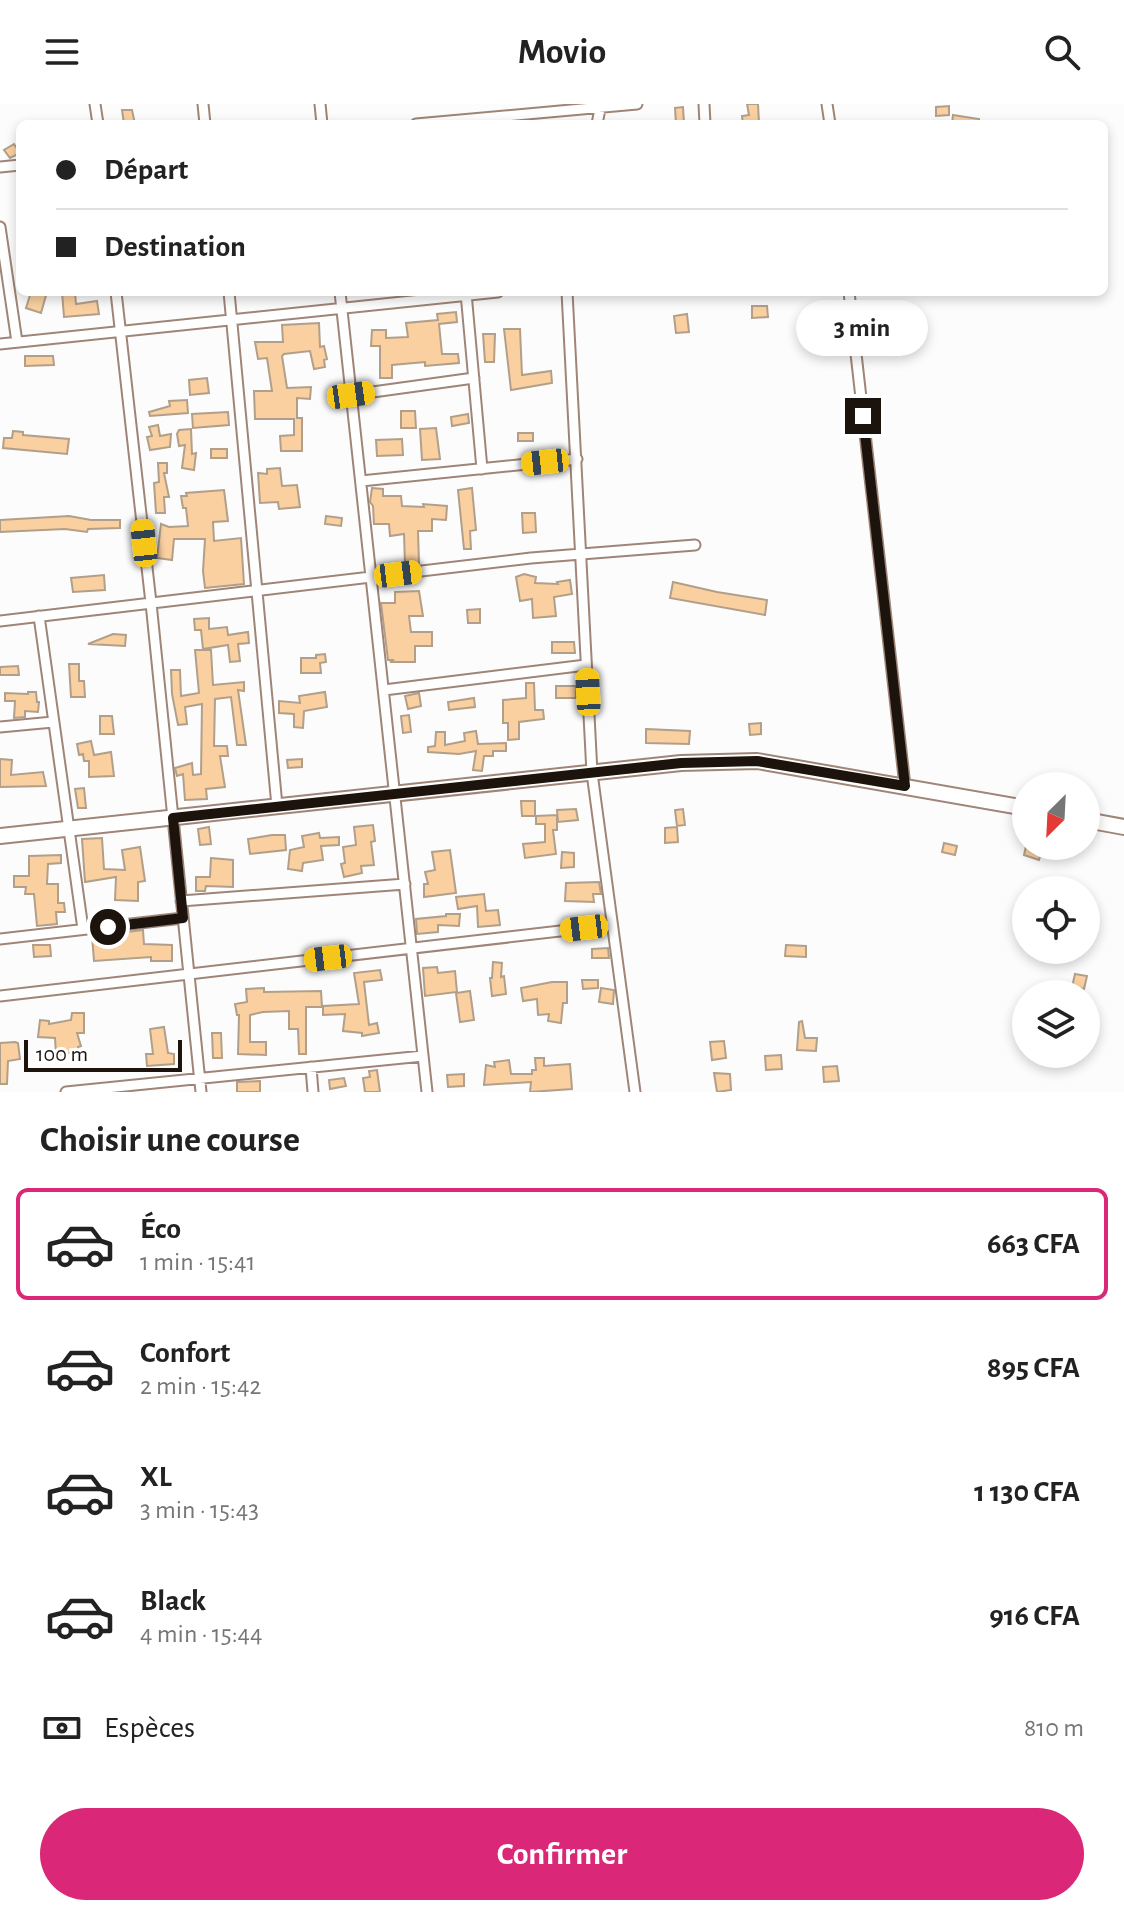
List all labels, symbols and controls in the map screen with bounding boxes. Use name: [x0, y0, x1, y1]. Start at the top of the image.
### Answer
icon: menu: [40, 30, 84, 74]
icon: search: [1040, 30, 1084, 74]
text: Movio: [518, 34, 606, 70]
text: Départ: [104, 155, 188, 185]
text: Destination: [104, 232, 246, 262]
callout: 3 min: [797, 300, 929, 356]
text: 3 min: [834, 315, 890, 341]
car: [326, 380, 376, 410]
route end: [845, 398, 881, 434]
car: [520, 448, 570, 476]
car: [130, 518, 158, 568]
car: [373, 559, 423, 589]
car: [575, 667, 601, 717]
north arrow: [1012, 772, 1100, 860]
map controls: [1012, 772, 1100, 1068]
button: locate: [1012, 876, 1100, 964]
route start: [90, 909, 126, 945]
car: [559, 913, 609, 943]
car: [303, 943, 353, 973]
button: layers: [1012, 980, 1100, 1068]
scale bar: [24, 1036, 182, 1072]
text: 100 m: [36, 1043, 88, 1065]
text: Choisir une course: [40, 1122, 300, 1158]
icon: car: [44, 1208, 116, 1280]
text: Éco: [140, 1214, 181, 1244]
text: 663 CFA: [987, 1229, 1080, 1259]
text: 1 min · 15:41: [140, 1249, 256, 1275]
icon: car: [44, 1332, 116, 1404]
text: Confort: [140, 1338, 230, 1368]
text: 895 CFA: [987, 1353, 1080, 1383]
text: 2 min · 15:42: [140, 1373, 261, 1399]
icon: car: [44, 1456, 116, 1528]
text: XL: [140, 1462, 172, 1492]
text: 1 130 CFA: [974, 1477, 1080, 1507]
text: 3 min · 15:43: [140, 1497, 259, 1523]
icon: car: [44, 1580, 116, 1652]
text: Black: [140, 1586, 206, 1616]
text: 916 CFA: [989, 1601, 1080, 1631]
text: 4 min · 15:44: [140, 1621, 263, 1647]
icon: cash: [40, 1706, 84, 1750]
text: Espèces: [104, 1713, 195, 1743]
text: 810 m: [1024, 1715, 1084, 1741]
button: Confirmer: [40, 1808, 1084, 1900]

